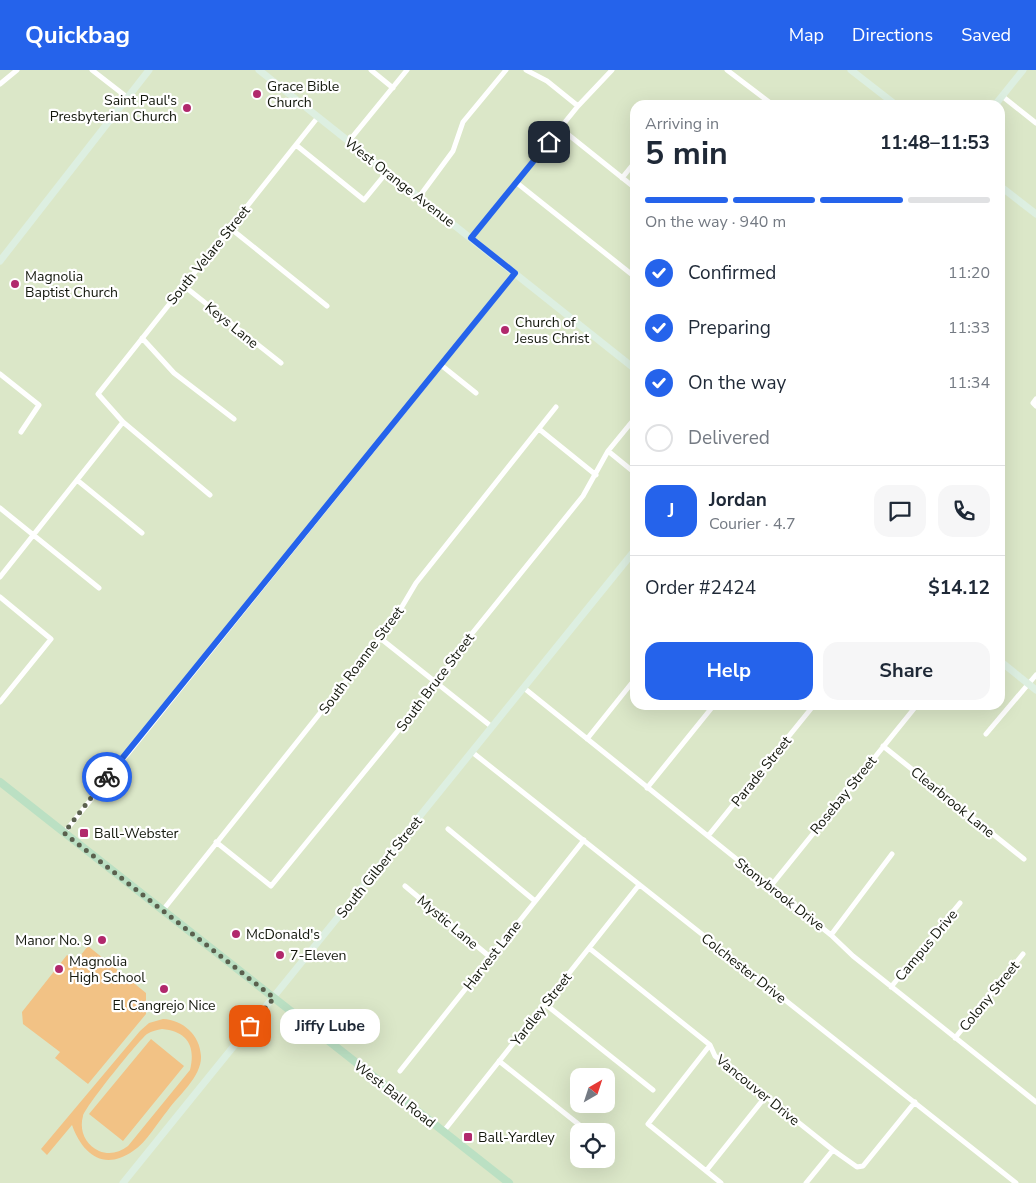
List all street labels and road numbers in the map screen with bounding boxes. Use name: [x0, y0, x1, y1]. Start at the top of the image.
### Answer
street label: West Orange Avenue: [341, 133, 459, 231]
street label: South Velare Street: [162, 202, 254, 309]
street label: Keys Lane: [201, 298, 262, 353]
street label: South Roanne Street: [315, 602, 408, 718]
street label: South Bruce Street: [392, 629, 479, 735]
street label: Parade Street: [727, 732, 796, 811]
street label: Rosebay Street: [806, 752, 881, 838]
street label: Clearbrook Lane: [907, 763, 999, 842]
street label: South Gilbert Street: [332, 812, 426, 922]
street label: Stonybrook Drive: [731, 853, 828, 935]
street label: Mystic Lane: [413, 891, 482, 954]
street label: Campus Drive: [891, 905, 962, 985]
street label: Harvest Lane: [459, 916, 526, 994]
street label: Colchester Drive: [697, 929, 790, 1008]
street label: Colony Street: [955, 957, 1024, 1035]
street label: Yardley Street: [506, 969, 576, 1051]
street label: Vancouver Drive: [711, 1050, 804, 1130]
street label: West Ball Road: [350, 1057, 439, 1132]

